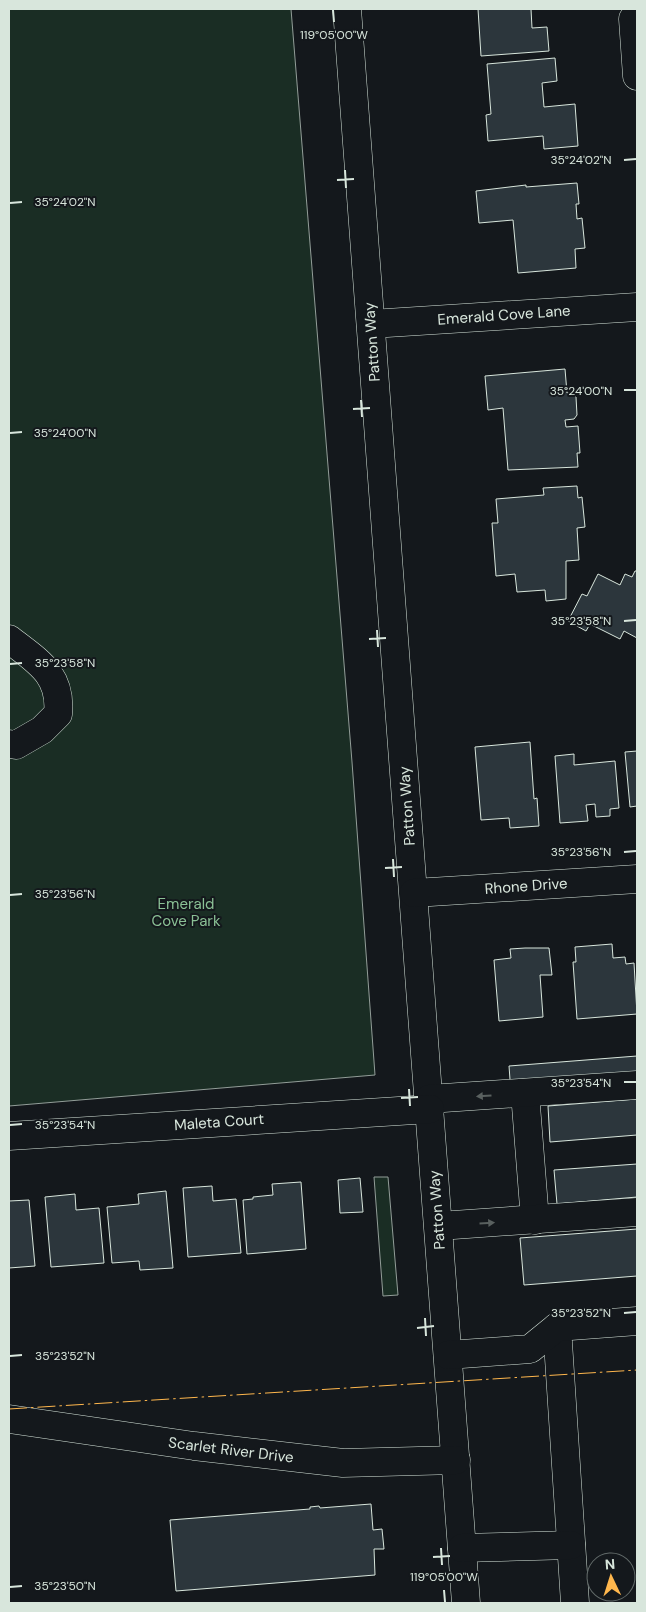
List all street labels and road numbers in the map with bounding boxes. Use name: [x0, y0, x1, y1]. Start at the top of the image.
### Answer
street label: Emerald Cove Lane: [437, 300, 571, 330]
street label: Patton Way: [359, 301, 385, 382]
street label: Patton Way: [394, 765, 420, 846]
street label: Rhone Drive: [484, 873, 568, 899]
street label: Maleta Court: [173, 1109, 265, 1135]
street label: Patton Way: [424, 1169, 450, 1250]
street label: Scarlet River Drive: [167, 1432, 295, 1468]

